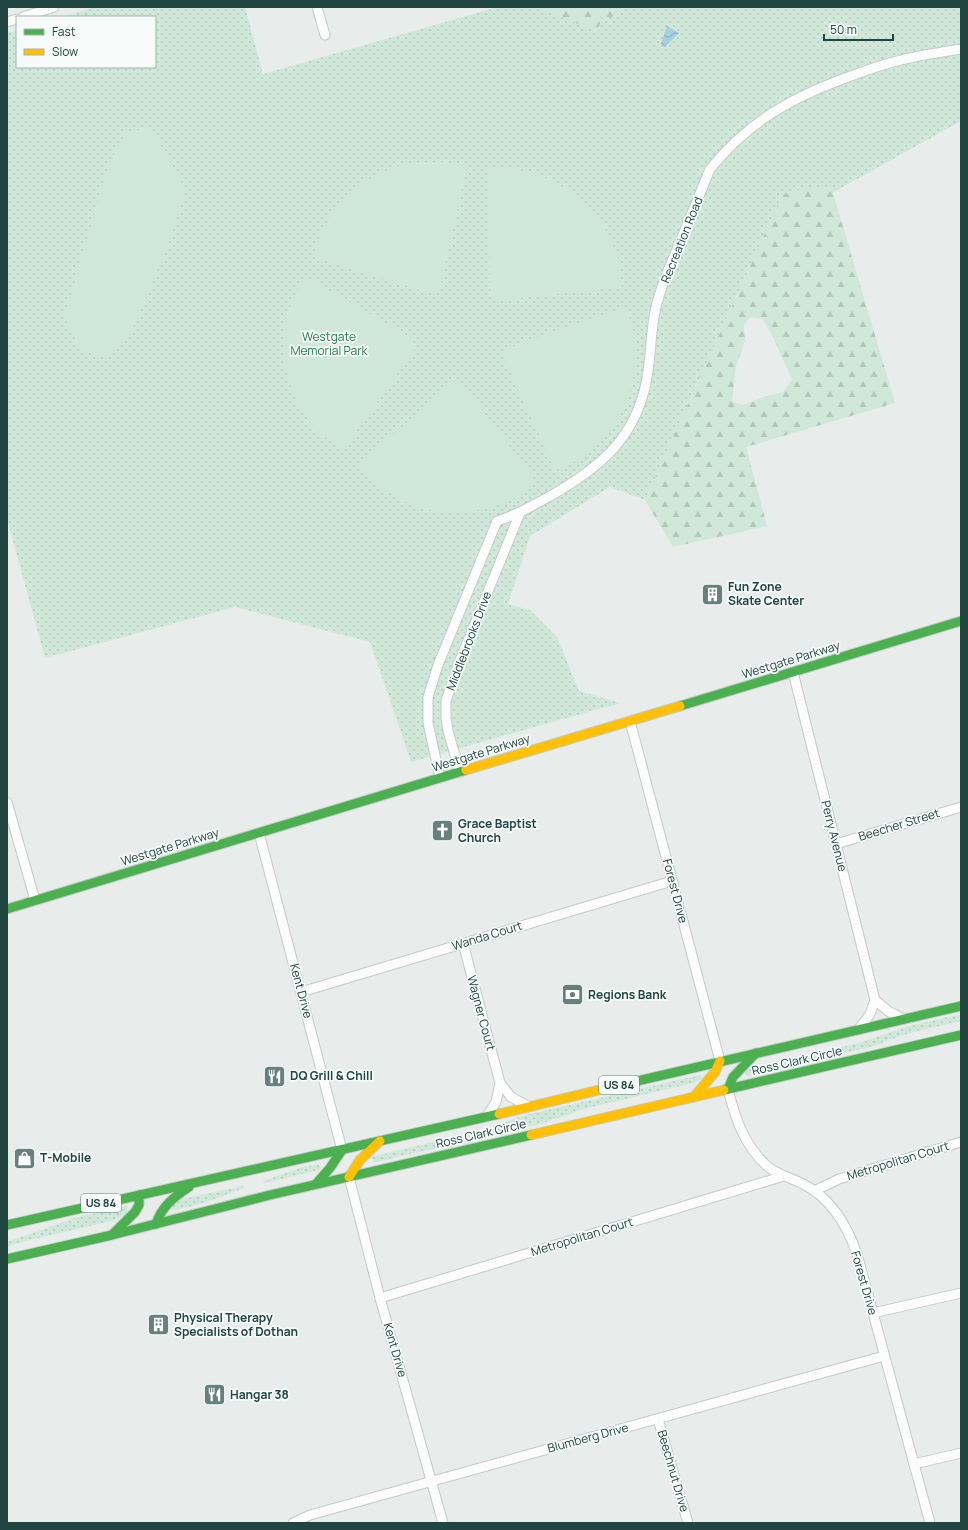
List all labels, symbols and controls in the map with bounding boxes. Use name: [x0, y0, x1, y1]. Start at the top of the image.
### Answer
legend: [16, 16, 156, 68]
scale bar: [824, 16, 893, 42]
text: 50 m: [830, 21, 857, 38]
text: Fast: [52, 23, 76, 40]
text: Slow: [52, 43, 78, 60]
street label: Recreation Road: [656, 194, 707, 285]
park label: Westgate Memorial Park: [290, 328, 369, 359]
place label: Fun Zone Skate Center: [728, 578, 804, 609]
building icon: Fun Zone Skate Center: [700, 581, 726, 607]
street label: Middlebrooks Drive: [442, 589, 495, 693]
street label: Westgate Parkway: [740, 636, 843, 683]
street label: Westgate Parkway: [430, 729, 533, 776]
street label: Perry Avenue: [817, 799, 852, 873]
street label: Beecher Street: [856, 804, 942, 845]
place label: Grace Baptist Church: [458, 815, 537, 846]
church icon: Grace Baptist Church: [430, 818, 456, 844]
street label: Westgate Parkway: [119, 823, 222, 870]
street label: Forest Drive: [659, 857, 692, 925]
street label: Wanda Court: [450, 917, 524, 954]
street label: Kent Drive: [286, 962, 317, 1020]
street label: Wagner Court: [463, 973, 500, 1053]
bank icon: Regions Bank: [559, 982, 585, 1008]
place label: Regions Bank: [588, 986, 667, 1003]
street label: Ross Clark Circle: [750, 1042, 844, 1079]
restaurant icon: DQ Grill & Chill: [262, 1063, 288, 1089]
place label: DQ Grill & Chill: [290, 1067, 373, 1084]
road number: US 84: [599, 1076, 639, 1094]
street label: Ross Clark Circle: [434, 1115, 528, 1152]
street label: Metropolitan Court: [845, 1137, 951, 1184]
shop icon: T-Mobile: [11, 1145, 37, 1171]
place label: T-Mobile: [40, 1149, 91, 1166]
road number: US 84: [81, 1194, 121, 1212]
street label: Metropolitan Court: [529, 1213, 635, 1260]
street label: Forest Drive: [847, 1249, 882, 1317]
place label: Physical Therapy Specialists of Dothan: [174, 1309, 298, 1340]
building icon: Physical Therapy Specialists of Dothan: [145, 1312, 171, 1338]
street label: Kent Drive: [380, 1321, 411, 1379]
restaurant icon: Hangar 38: [201, 1382, 227, 1408]
place label: Hangar 38: [230, 1386, 289, 1403]
street label: Blumberg Drive: [545, 1419, 630, 1456]
street label: Beechnut Drive: [654, 1428, 693, 1514]

